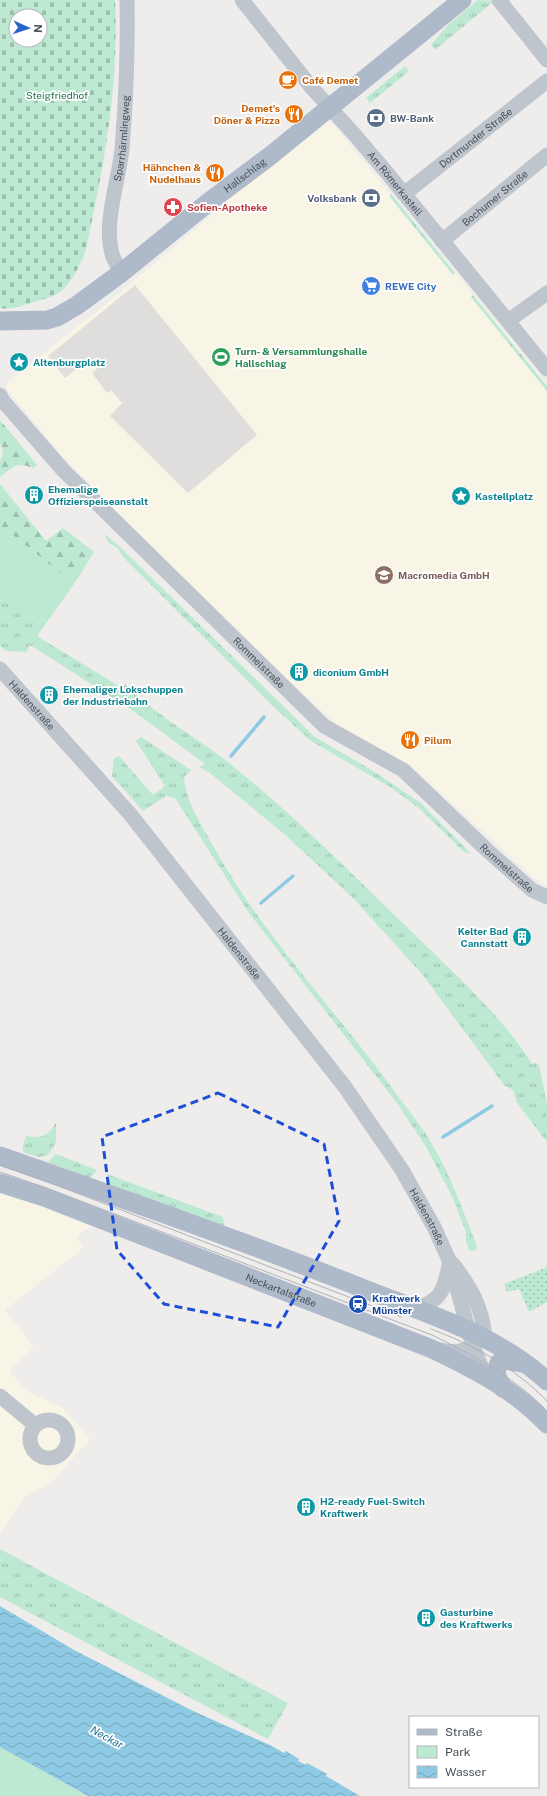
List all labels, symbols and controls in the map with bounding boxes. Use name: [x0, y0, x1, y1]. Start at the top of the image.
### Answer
north arrow: [8, 8, 48, 48]
text: N: [32, 24, 44, 33]
cafe icon: Café Demet: [277, 69, 299, 91]
place label: Café Demet: [302, 74, 358, 86]
park label: Steigfriedhof: [26, 89, 88, 101]
street label: Sparrhärmlingweg: [111, 95, 132, 182]
place label: Demet's Döner & Pizza: [214, 102, 280, 126]
restaurant icon: Demet's Döner & Pizza: [283, 103, 305, 125]
street label: Dortmunder Straße: [436, 105, 515, 170]
bank icon: BW-Bank: [365, 107, 387, 129]
place label: BW-Bank: [390, 112, 434, 124]
street label: Am Römerkastell: [365, 149, 425, 218]
street label: Hallschlag: [221, 155, 268, 195]
place label: Hähnchen & Nudelhaus: [143, 161, 201, 185]
restaurant icon: Hähnchen & Nudelhaus: [204, 162, 226, 184]
street label: Bochumer Straße: [459, 167, 530, 228]
bank icon: Volksbank: [360, 187, 382, 209]
place label: Volksbank: [307, 192, 357, 204]
pharmacy icon: Sofien-Apotheke: [162, 196, 184, 218]
place label: Sofien-Apotheke: [187, 201, 268, 213]
supermarket icon: REWE City: [360, 275, 382, 297]
place label: REWE City: [385, 280, 437, 292]
place label: Turn- & Versammlungshalle Hallschlag: [235, 345, 367, 369]
sports icon: Turn- & Versammlungshalle Hallschlag: [210, 346, 232, 368]
place icon: Altenburgplatz: [8, 351, 30, 373]
place label: Altenburgplatz: [33, 356, 105, 368]
place label: Ehemalige Offizierspeiseanstalt: [48, 483, 148, 507]
building icon: Ehemalige Offizierspeiseanstalt: [23, 484, 45, 506]
place icon: Kastellplatz: [450, 485, 472, 507]
place label: Kastellplatz: [475, 490, 533, 502]
school or university icon: Macromedia GmbH: [373, 564, 395, 586]
place label: Macromedia GmbH: [398, 569, 490, 581]
street label: Rommelstraße: [231, 634, 288, 691]
building icon: diconium GmbH: [288, 661, 310, 683]
place label: diconium GmbH: [313, 666, 389, 678]
street label: Haldenstraße: [7, 677, 58, 732]
place label: Ehemaliger Lokschuppen der Industriebahn: [63, 683, 183, 707]
building icon: Ehemaliger Lokschuppen der Industriebahn: [38, 684, 60, 706]
restaurant icon: Pilum: [399, 729, 421, 751]
place label: Pilum: [424, 734, 451, 746]
street label: Rommelstraße: [478, 841, 537, 895]
street label: Haldenstraße: [215, 925, 264, 982]
place label: Kelter Bad Cannstatt: [458, 925, 508, 949]
building icon: Kelter Bad Cannstatt: [511, 926, 533, 948]
street label: Haldenstraße: [407, 1186, 448, 1247]
street label: Neckartalstraße: [244, 1271, 319, 1309]
place label: Kraftwerk Münster: [372, 1292, 420, 1316]
station icon: Kraftwerk Münster: [347, 1293, 369, 1315]
place label: H2-ready Fuel-Switch Kraftwerk: [320, 1495, 425, 1519]
building icon: H2-ready Fuel-Switch Kraftwerk: [295, 1496, 317, 1518]
place label: Gasturbine des Kraftwerks: [440, 1606, 513, 1630]
building icon: Gasturbine des Kraftwerks: [415, 1607, 437, 1629]
legend: [409, 1716, 539, 1788]
water label: Neckar: [89, 1723, 126, 1751]
text: Straße: [445, 1725, 483, 1739]
text: Park: [445, 1745, 471, 1759]
text: Wasser: [445, 1765, 486, 1779]

